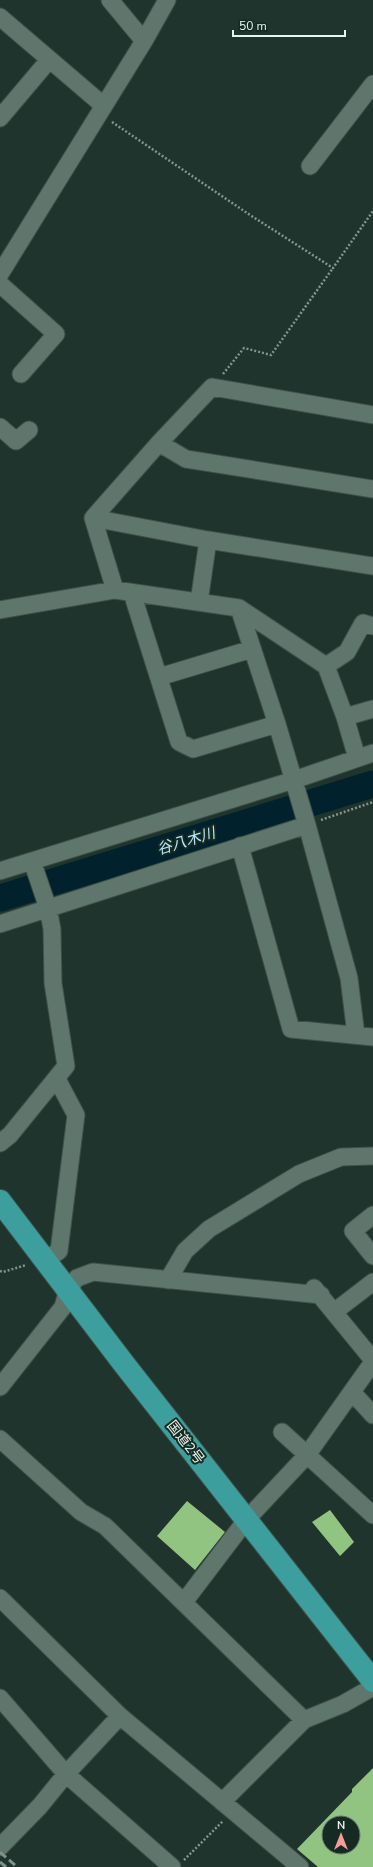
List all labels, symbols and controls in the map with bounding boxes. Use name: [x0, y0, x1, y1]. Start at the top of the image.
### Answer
scale bar: [233, 12, 345, 38]
text: 50 m: [239, 18, 267, 34]
water label: 谷八木川: [154, 822, 220, 859]
street label: 国道2号: [163, 1417, 209, 1468]
north arrow: [321, 1815, 361, 1855]
text: N: [337, 1818, 345, 1833]

